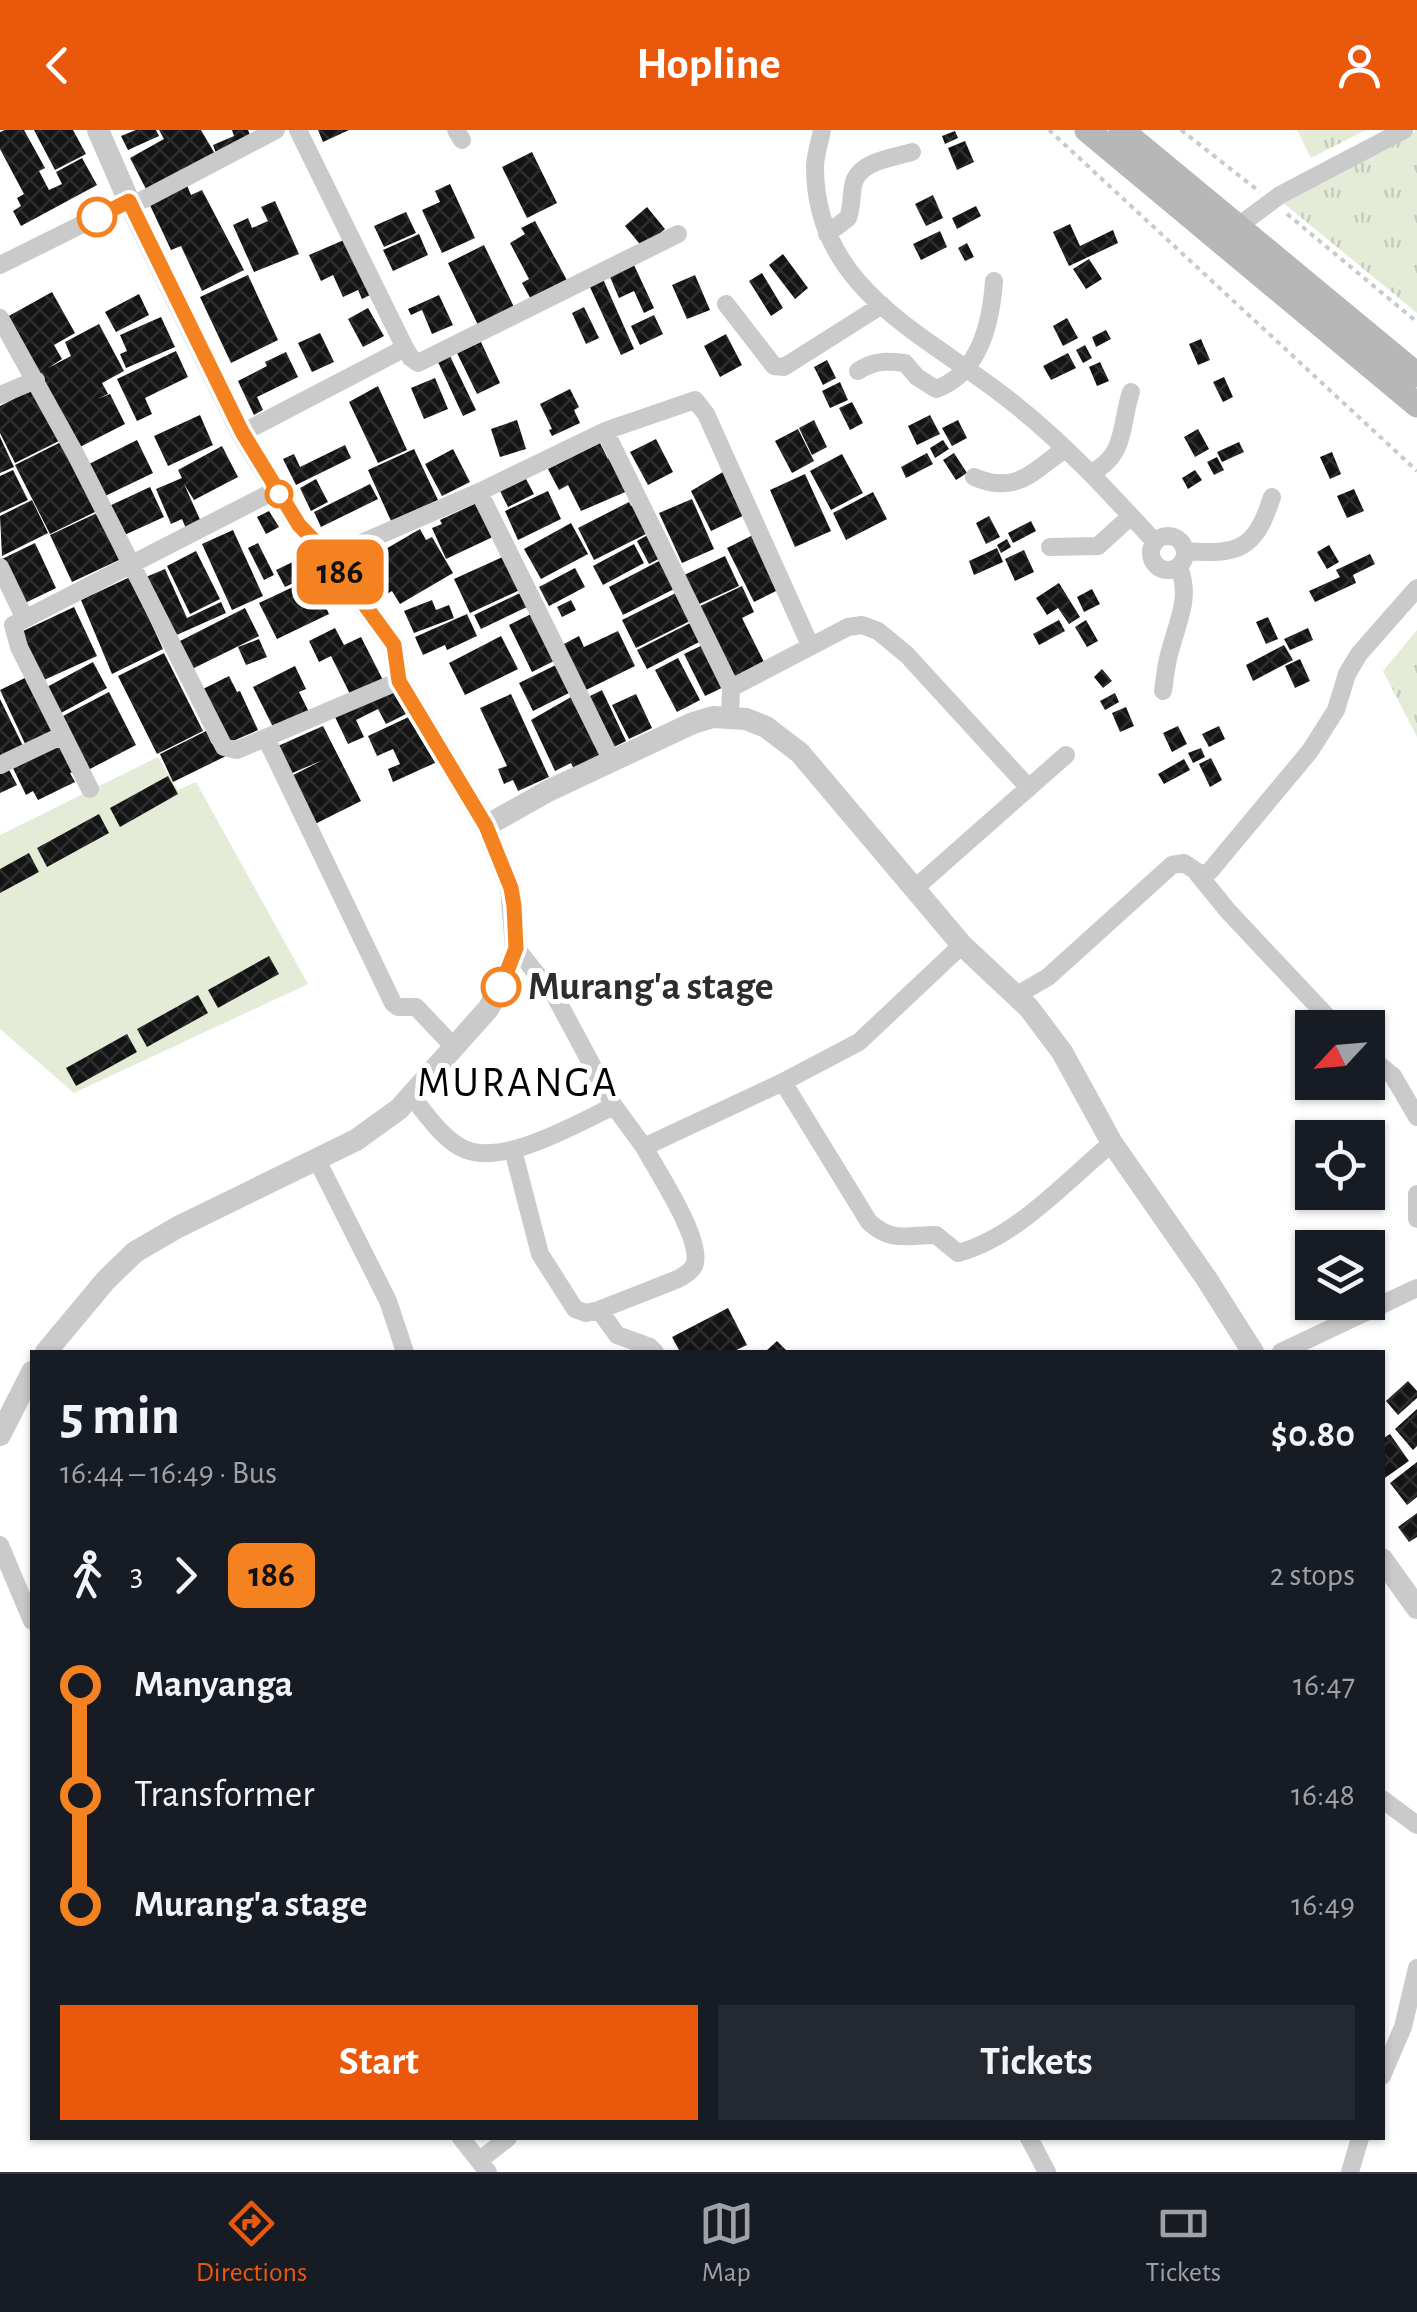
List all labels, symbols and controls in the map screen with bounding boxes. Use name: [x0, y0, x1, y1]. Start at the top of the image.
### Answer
icon: back: [30, 38, 85, 93]
icon: person: [1332, 38, 1387, 93]
text: Hopline: [636, 42, 781, 87]
unlabelled marker: [78, 198, 116, 236]
unlabelled marker: [266, 481, 292, 507]
line badge: 186: [282, 540, 398, 604]
text: 186: [317, 555, 363, 590]
place label: Murang'a stage: [528, 967, 774, 1007]
marker: Murang'a stage: [482, 968, 520, 1006]
north arrow: [1295, 1010, 1385, 1100]
map controls: [1295, 1010, 1385, 1320]
district label: MURANGA: [417, 1062, 619, 1104]
button: locate: [1295, 1120, 1385, 1210]
button: layers: [1295, 1230, 1385, 1320]
text: 5 min: [60, 1389, 180, 1444]
text: $0.80: [1271, 1416, 1355, 1454]
text: 16:44 – 16:49 · Bus: [60, 1457, 277, 1489]
icon: walk: [60, 1548, 115, 1603]
icon: forward: [158, 1548, 213, 1603]
text: 186: [248, 1558, 295, 1593]
text: 3: [130, 1559, 143, 1591]
text: 2 stops: [1270, 1559, 1355, 1591]
text: Manyanga: [134, 1666, 293, 1704]
text: 16:47: [1293, 1669, 1355, 1701]
text: Transformer: [134, 1776, 315, 1814]
text: 16:48: [1291, 1779, 1355, 1811]
text: Murang'a stage: [134, 1886, 367, 1924]
text: 16:49: [1291, 1889, 1355, 1921]
button: Start: [60, 2005, 698, 2120]
button: Tickets: [718, 2005, 1355, 2120]
tab: Directions: [196, 2196, 307, 2290]
tab: Map: [699, 2196, 754, 2290]
tab: Tickets: [1145, 2196, 1221, 2290]

